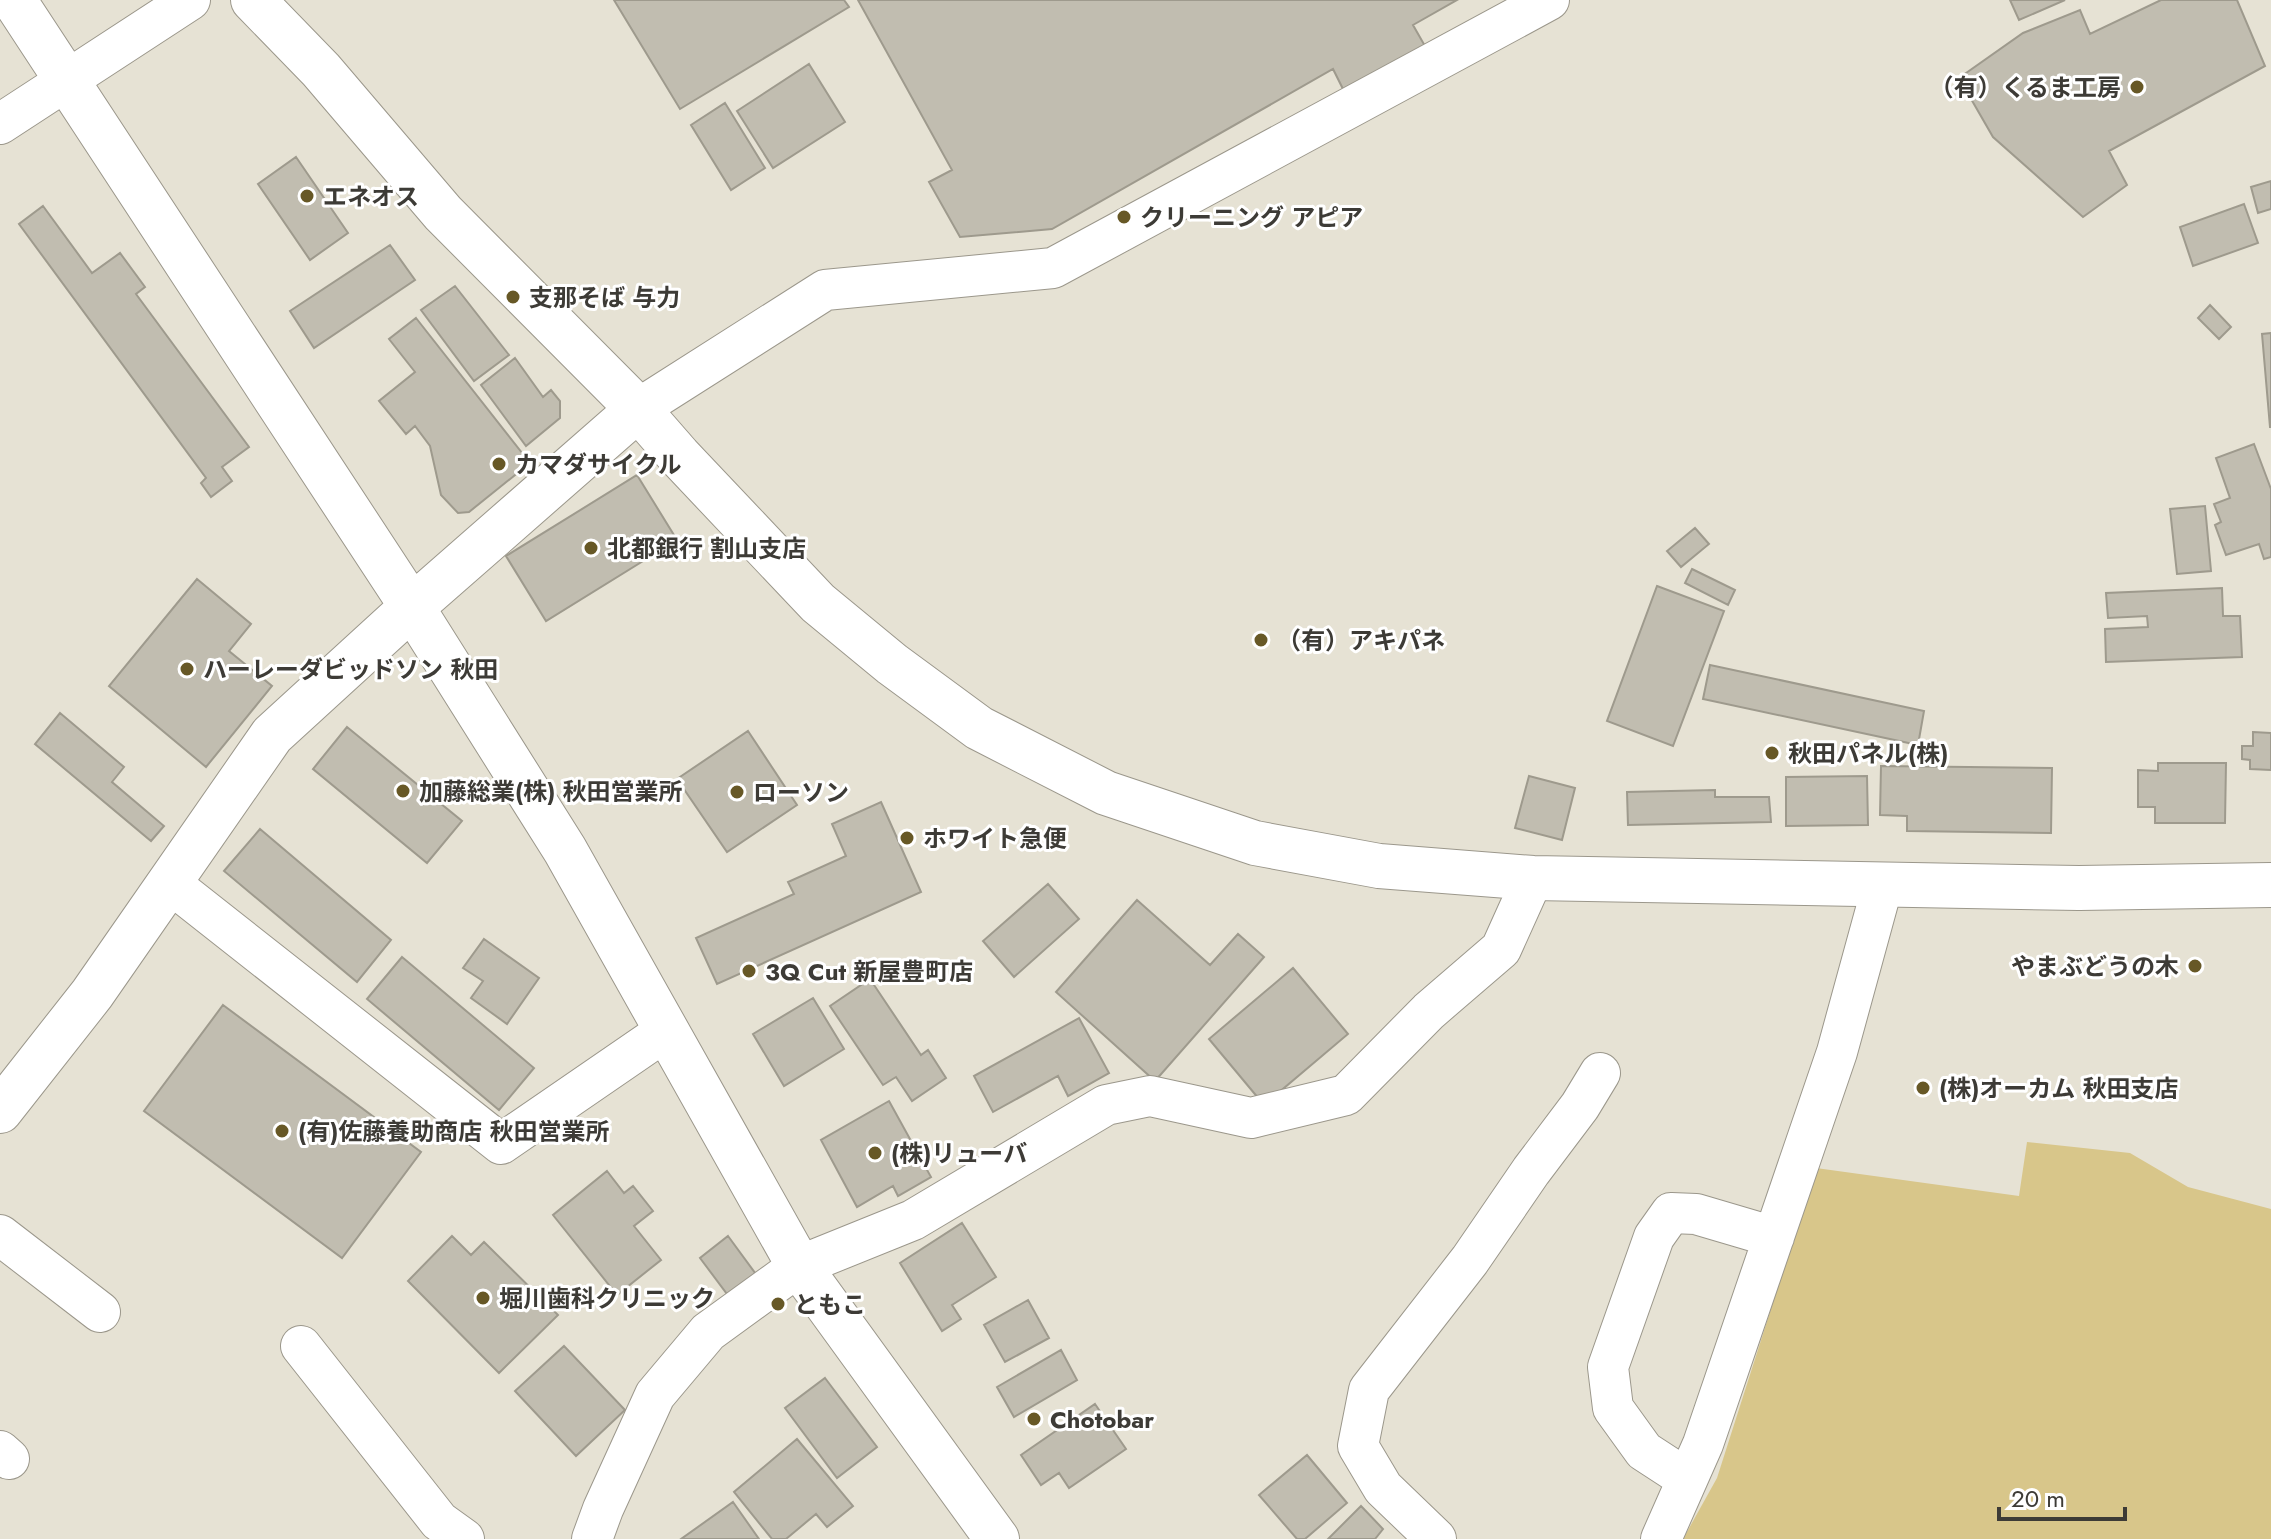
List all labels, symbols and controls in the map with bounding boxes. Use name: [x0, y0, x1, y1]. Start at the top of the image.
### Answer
place label: （有）くるま工房: [1929, 70, 2121, 105]
marker: （有）くるま工房: [2128, 78, 2146, 96]
place label: エネオス: [323, 179, 419, 214]
marker: エネオス: [298, 187, 316, 205]
place label: クリーニング アピア: [1140, 200, 1363, 235]
marker: クリーニング アピア: [1115, 208, 1133, 226]
place label: 支那そば 与力: [529, 280, 680, 315]
marker: 支那そば 与力: [504, 288, 522, 306]
place label: カマダサイクル: [515, 447, 682, 482]
marker: カマダサイクル: [490, 455, 508, 473]
place label: 北都銀行 割山支店: [607, 531, 806, 566]
marker: 北都銀行 割山支店: [582, 539, 600, 557]
place label: （有）アキパネ: [1277, 623, 1445, 658]
marker: （有）アキパネ: [1252, 631, 1270, 649]
place label: ハーレーダビッドソン 秋田: [203, 652, 498, 687]
marker: ハーレーダビッドソン 秋田: [178, 660, 196, 678]
place label: 秋田パネル(株): [1788, 736, 1948, 771]
marker: 秋田パネル(株): [1763, 744, 1781, 762]
place label: 加藤総業(株) 秋田営業所: [419, 774, 683, 809]
place label: ローソン: [753, 775, 849, 810]
marker: 加藤総業(株) 秋田営業所: [394, 782, 412, 800]
marker: ローソン: [728, 783, 746, 801]
place label: ホワイト急便: [923, 821, 1067, 856]
marker: ホワイト急便: [898, 829, 916, 847]
place label: やまぶどうの木: [2011, 949, 2179, 984]
place label: 3Q Cut 新屋豊町店: [765, 954, 973, 989]
marker: やまぶどうの木: [2186, 957, 2204, 975]
marker: 3Q Cut 新屋豊町店: [740, 962, 758, 980]
place label: (株)オーカム 秋田支店: [1939, 1071, 2179, 1106]
marker: (株)オーカム 秋田支店: [1914, 1079, 1932, 1097]
place label: (有)佐藤養助商店 秋田営業所: [298, 1114, 610, 1149]
marker: (有)佐藤養助商店 秋田営業所: [273, 1122, 291, 1140]
place label: (株)リューバ: [891, 1136, 1027, 1171]
marker: (株)リューバ: [866, 1144, 884, 1162]
place label: 堀川歯科クリニック: [499, 1281, 715, 1316]
place label: ともこ: [794, 1287, 866, 1322]
marker: 堀川歯科クリニック: [474, 1289, 492, 1307]
marker: ともこ: [769, 1295, 787, 1313]
place label: Chotobar: [1050, 1402, 1154, 1437]
marker: Chotobar: [1025, 1410, 1043, 1428]
scale bar: [1999, 1471, 2125, 1521]
text: 20 m: [2011, 1481, 2065, 1516]

